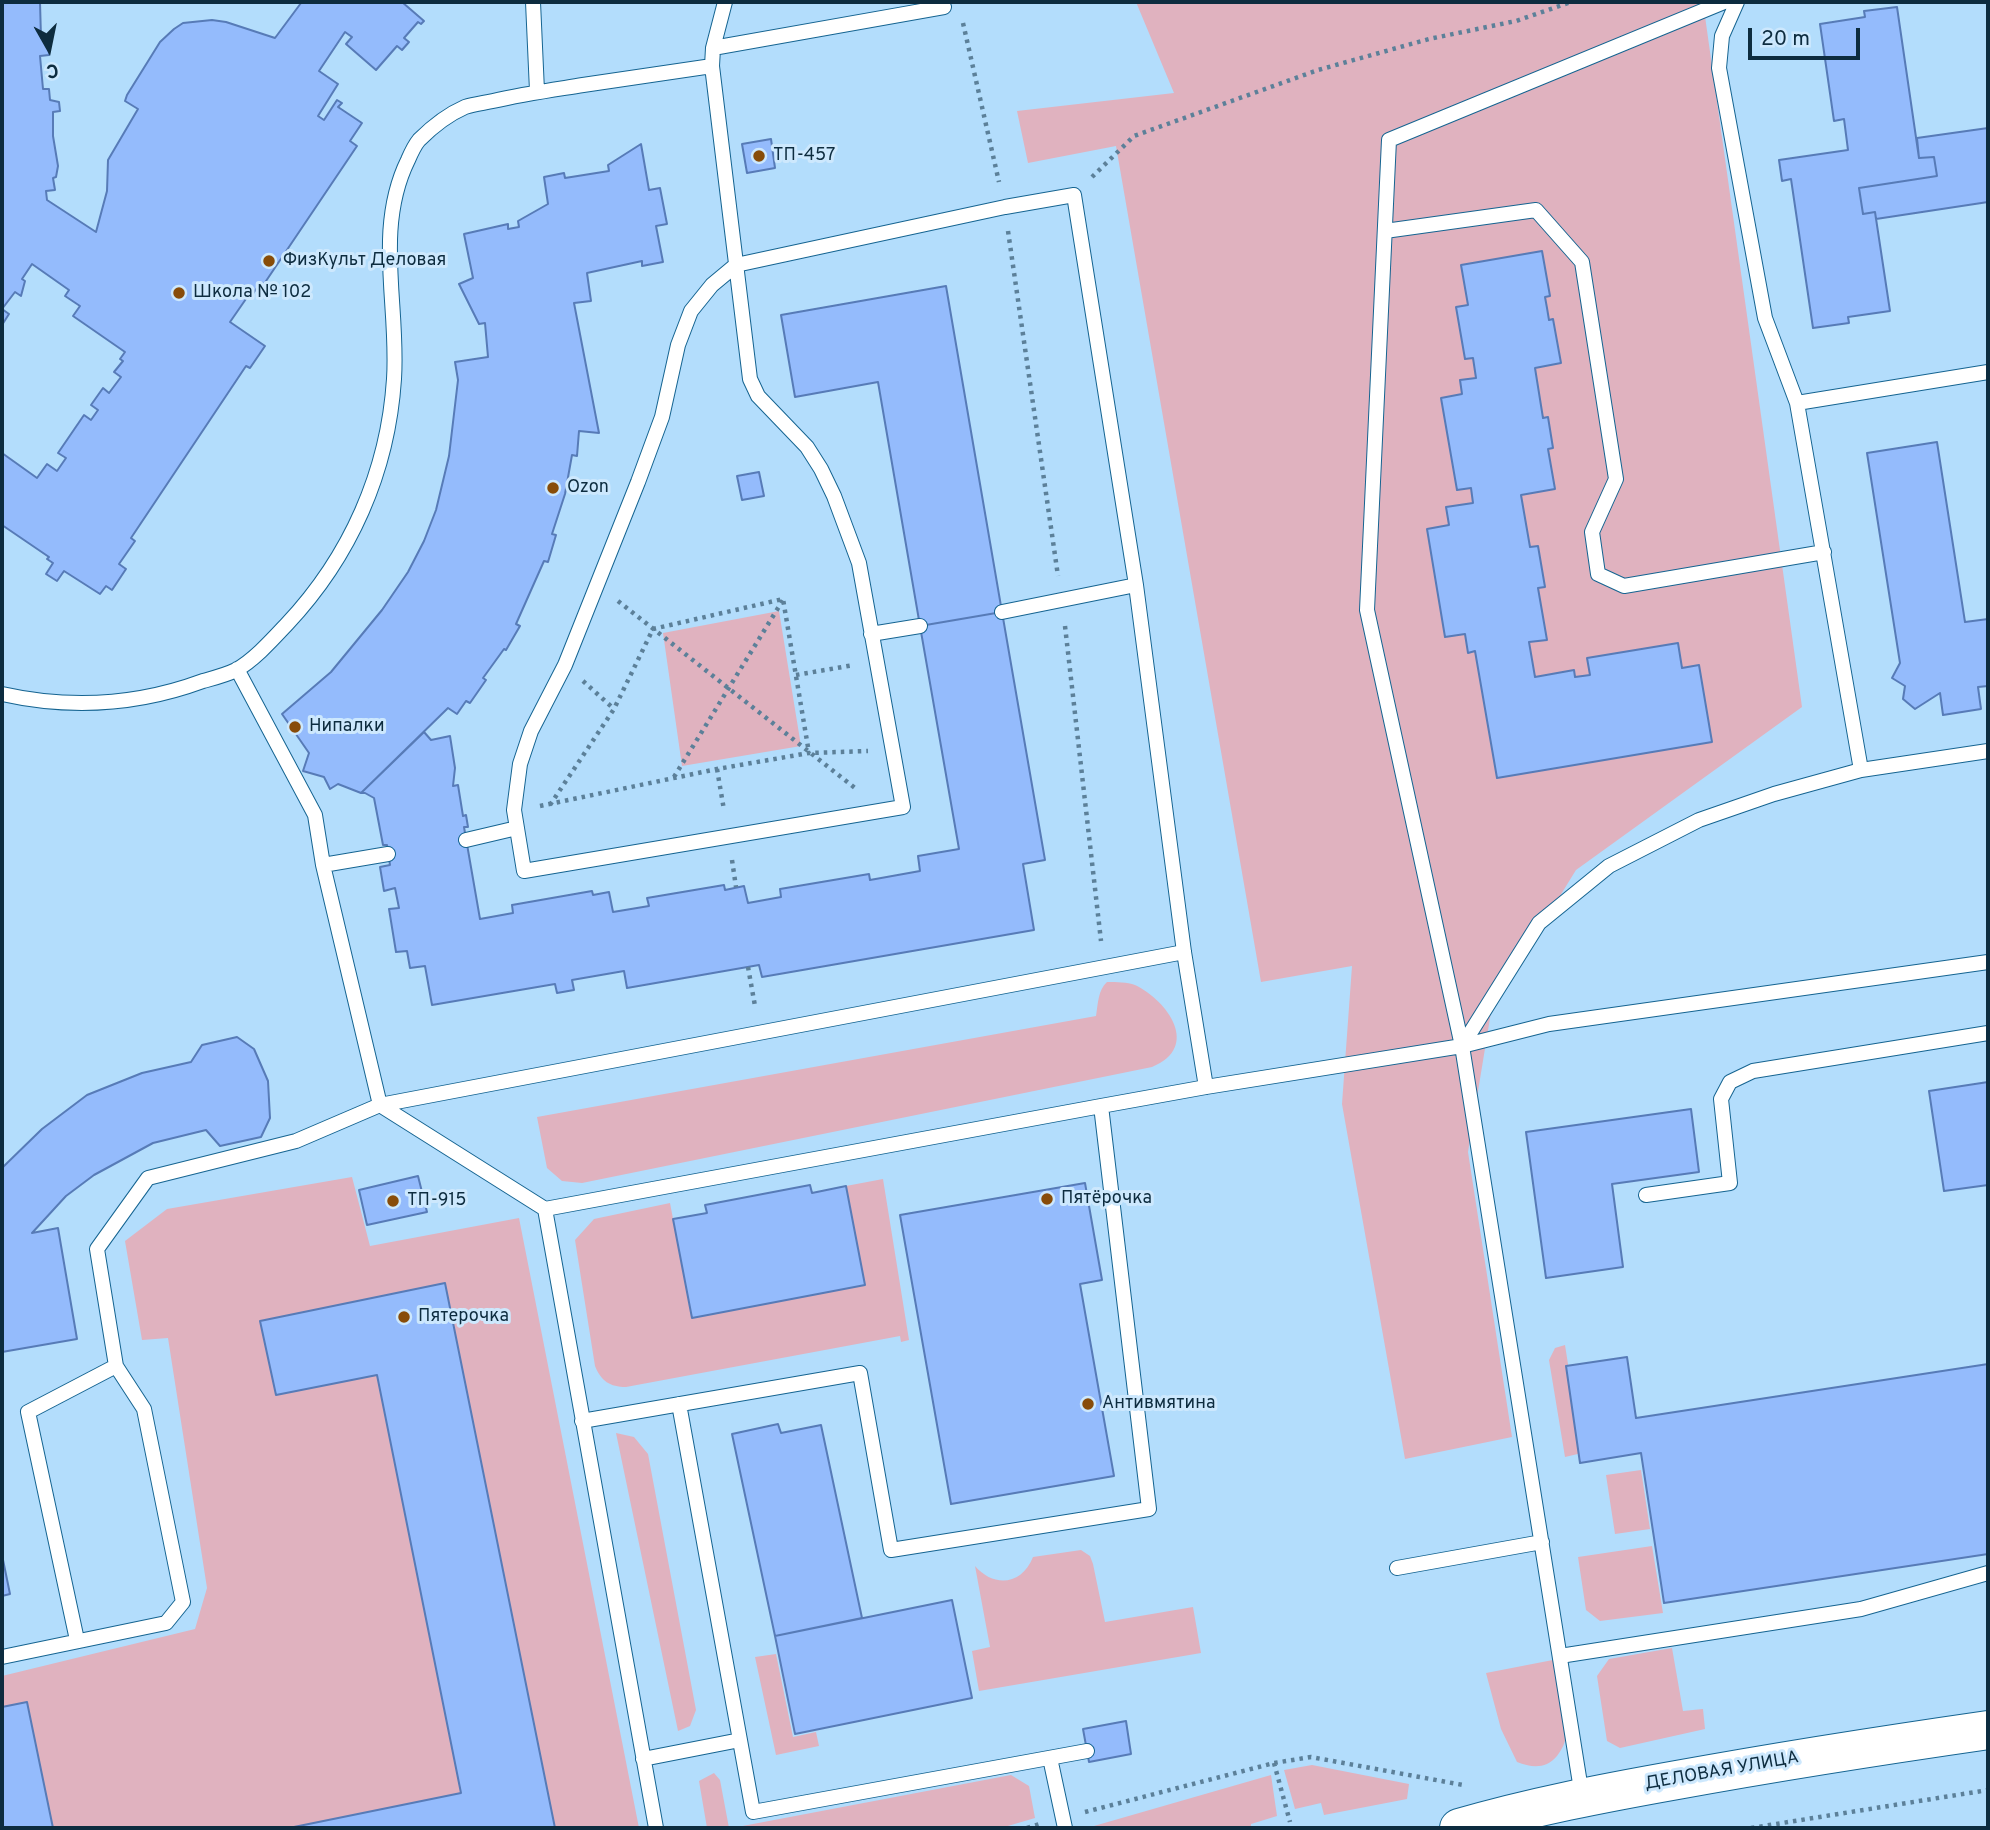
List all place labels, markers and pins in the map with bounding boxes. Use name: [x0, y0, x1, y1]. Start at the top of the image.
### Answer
place label: ТП-457: [773, 145, 835, 167]
marker: ТП-457: [751, 148, 767, 164]
place label: ФизКульт Деловая: [283, 250, 446, 272]
marker: ФизКульт Деловая: [261, 253, 277, 269]
place label: Школа № 102: [193, 282, 311, 304]
marker: Школа № 102: [171, 285, 187, 301]
place label: Ozon: [567, 477, 609, 499]
marker: Ozon: [545, 480, 561, 496]
place label: Нипалки: [309, 716, 385, 738]
marker: Нипалки: [287, 719, 303, 735]
place label: Пятёрочка: [1061, 1188, 1152, 1210]
place label: ТП-915: [407, 1190, 466, 1212]
marker: Пятёрочка: [1039, 1191, 1055, 1207]
marker: ТП-915: [385, 1193, 401, 1209]
place label: Пятерочка: [418, 1306, 509, 1328]
marker: Пятерочка: [396, 1309, 412, 1325]
place label: Антивмятина: [1102, 1393, 1215, 1415]
marker: Антивмятина: [1080, 1396, 1096, 1412]

